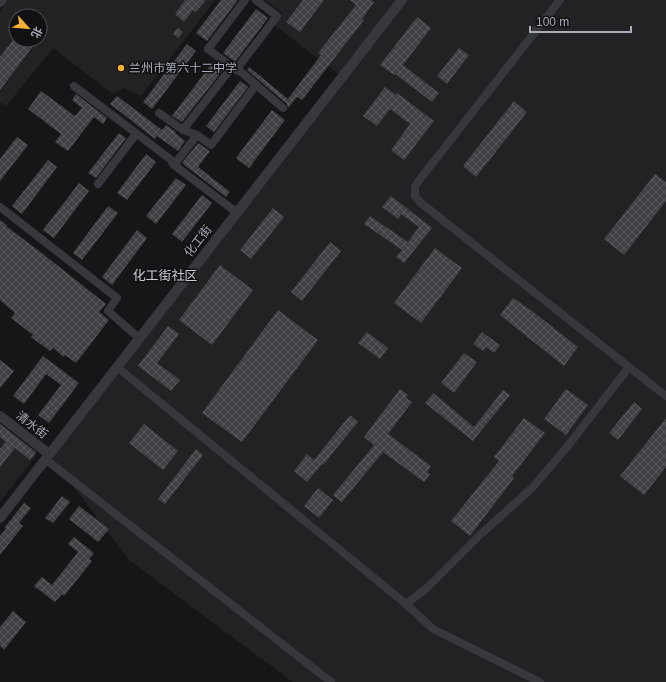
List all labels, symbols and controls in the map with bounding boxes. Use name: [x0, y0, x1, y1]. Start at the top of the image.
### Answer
north arrow: [8, 8, 48, 48]
scale bar: [530, 8, 631, 34]
text: 100 m: [536, 15, 569, 29]
text: 北: [29, 25, 45, 40]
place label: 兰州市第六十二中学: [129, 61, 237, 75]
marker: 兰州市第六十二中学: [116, 63, 126, 73]
street label: 化工街: [181, 223, 215, 259]
district label: 化工街社区: [132, 268, 198, 283]
street label: 清水街: [14, 408, 50, 442]

